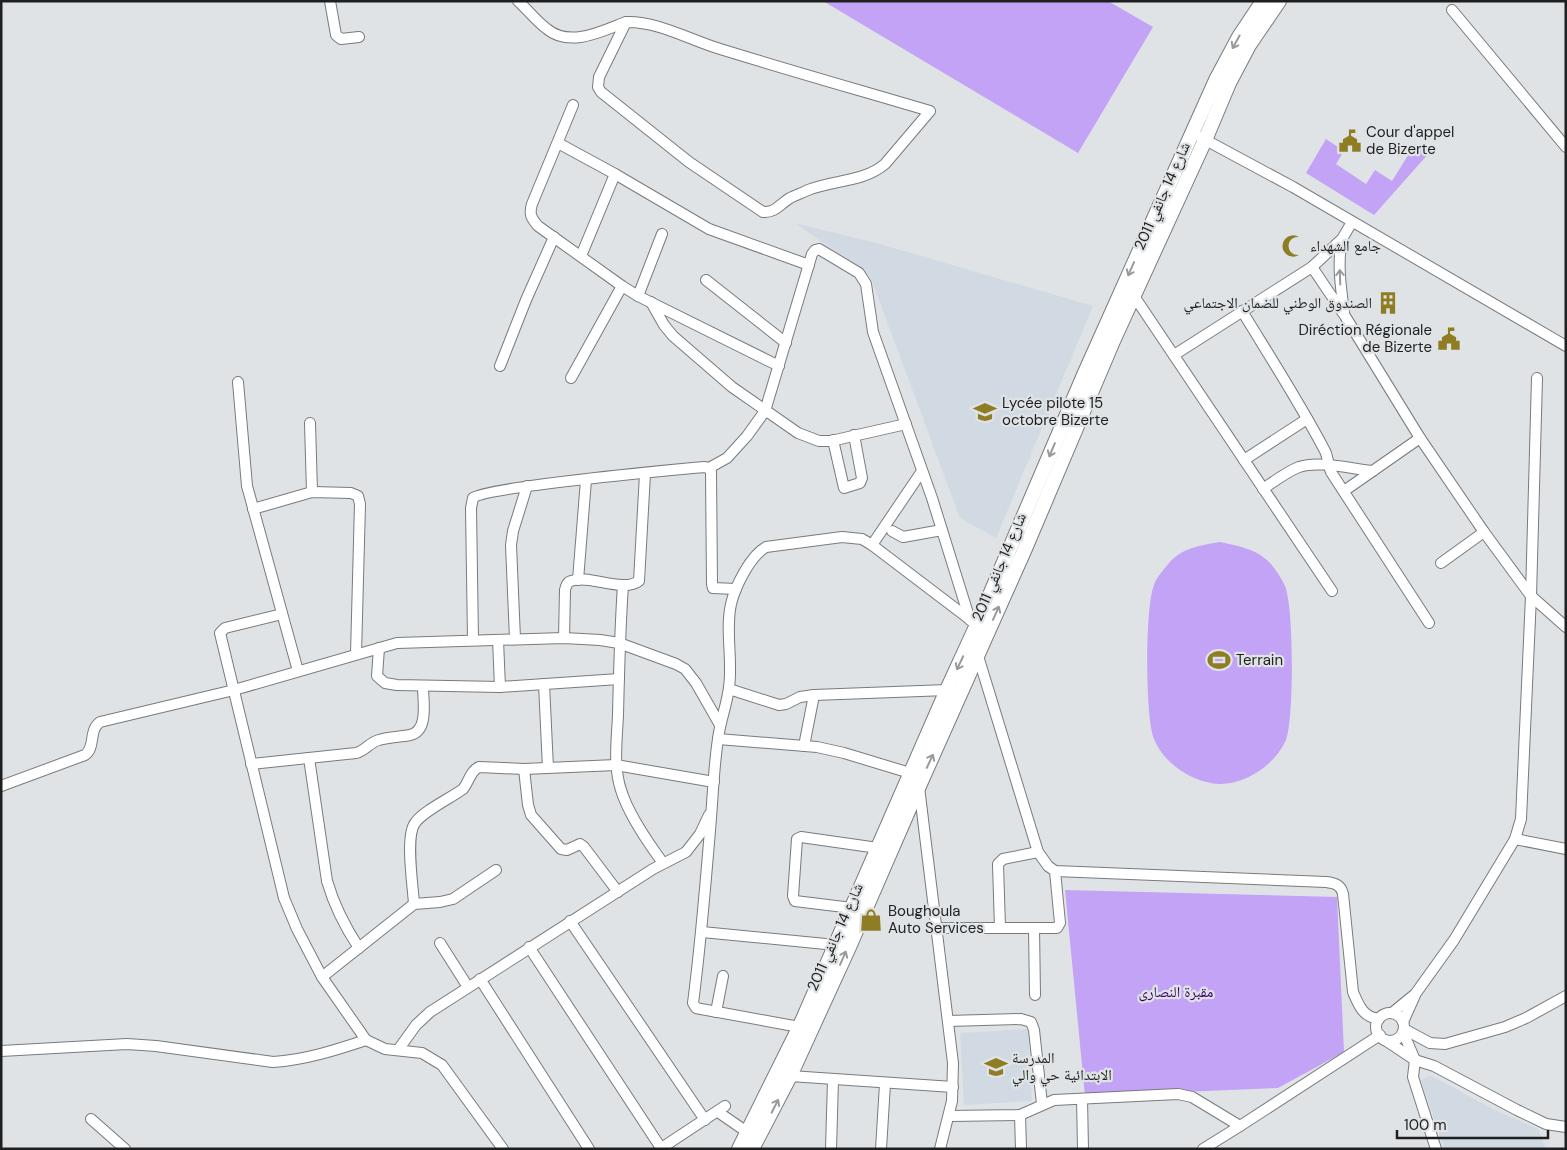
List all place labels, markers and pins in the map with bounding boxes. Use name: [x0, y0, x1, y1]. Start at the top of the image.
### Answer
place label: Cour d'appel de Bizerte: [1366, 122, 1454, 159]
public building icon: Cour d'appel de Bizerte: [1337, 128, 1363, 154]
mosque icon: جامع الشهداء: [1280, 233, 1306, 259]
place label: جامع الشهداء: [1310, 236, 1381, 256]
building icon: الصندوق الوطني للضمان الاجتماعي: [1375, 290, 1401, 316]
place label: الصندوق الوطني للضمان الاجتماعي: [1184, 293, 1372, 315]
place label: Diréction Régionale de Bizerte: [1299, 320, 1432, 357]
public building icon: Diréction Régionale de Bizerte: [1436, 326, 1462, 352]
place label: Lycée pilote 15 octobre Bizerte: [1002, 393, 1109, 430]
school or university icon: Lycée pilote 15 octobre Bizerte: [972, 399, 998, 425]
sports icon: Terrain: [1206, 647, 1232, 673]
place label: Terrain: [1236, 650, 1283, 670]
place label: Boughoula Auto Services: [888, 901, 984, 938]
shop icon: Boughoula Auto Services: [858, 907, 884, 933]
place label: المدرسة الابتدائية حي والي: [1012, 1048, 1112, 1087]
school or university icon: المدرسة الابتدائية حي والي: [983, 1054, 1009, 1080]

